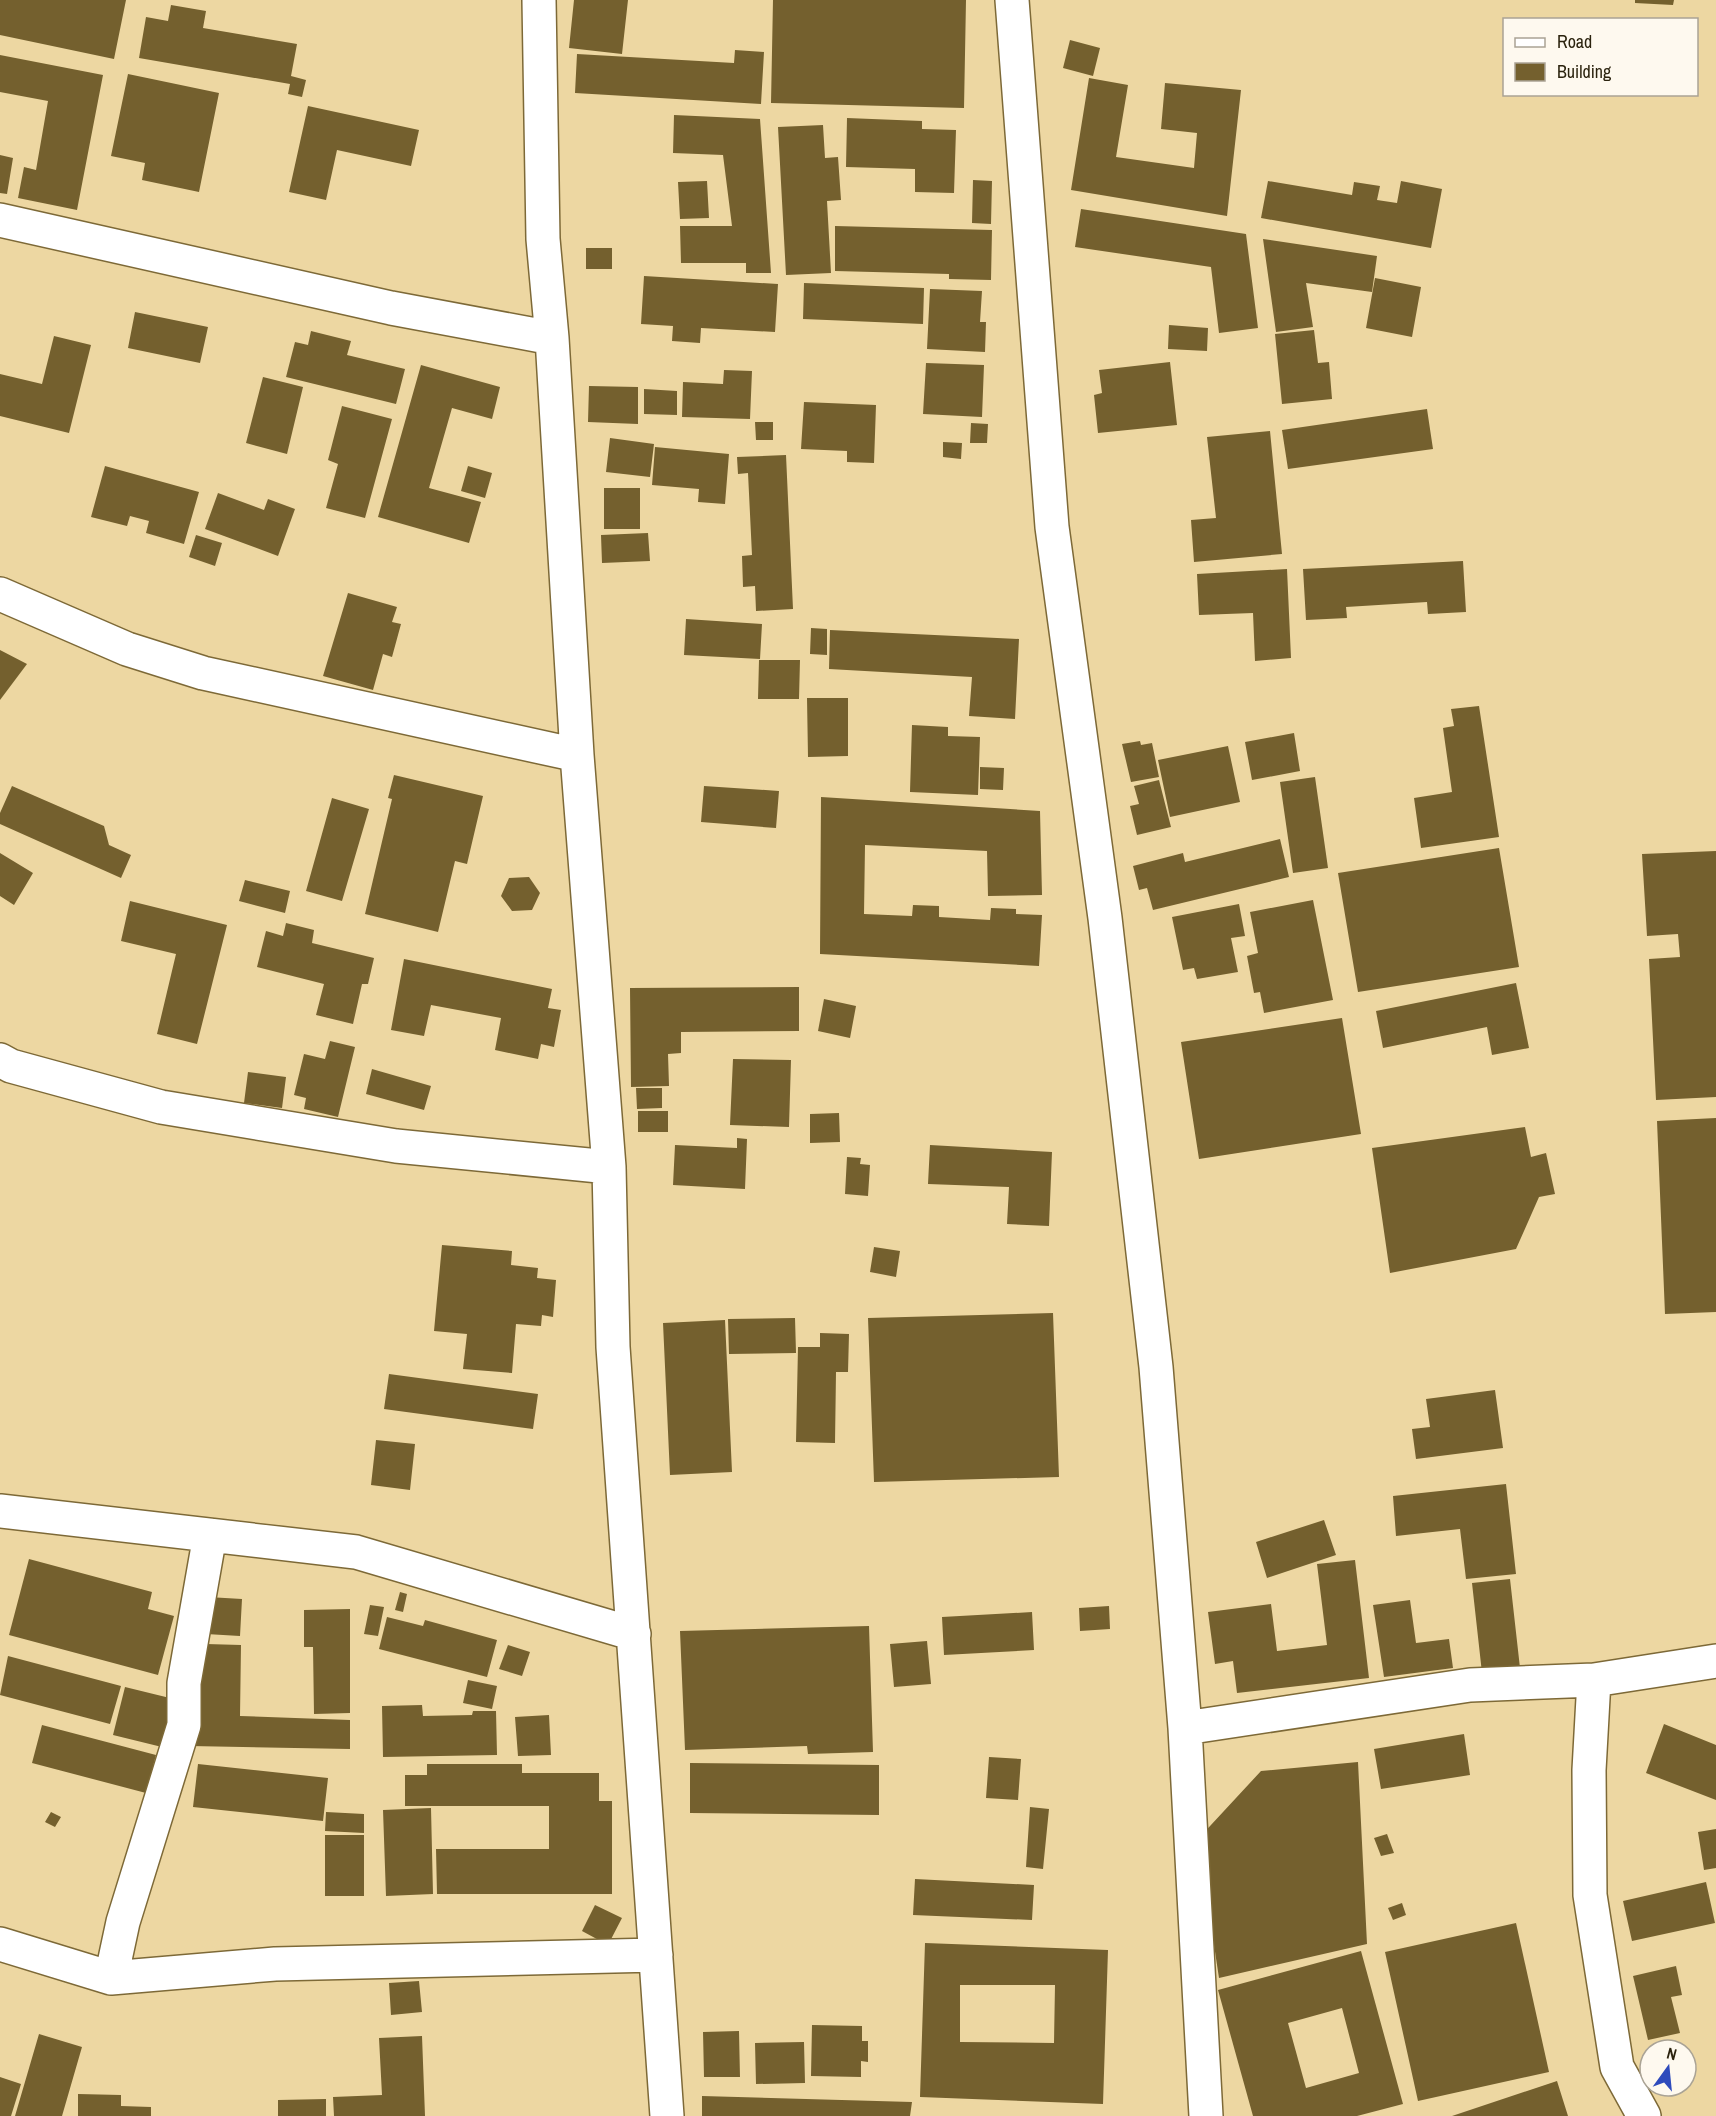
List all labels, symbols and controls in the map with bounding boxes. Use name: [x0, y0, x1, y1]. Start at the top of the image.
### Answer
legend: [1503, 18, 1698, 96]
text: Road: [1557, 29, 1592, 54]
text: Building: [1557, 59, 1612, 84]
north arrow: [1638, 2038, 1698, 2098]
text: N: [1664, 2042, 1679, 2065]

